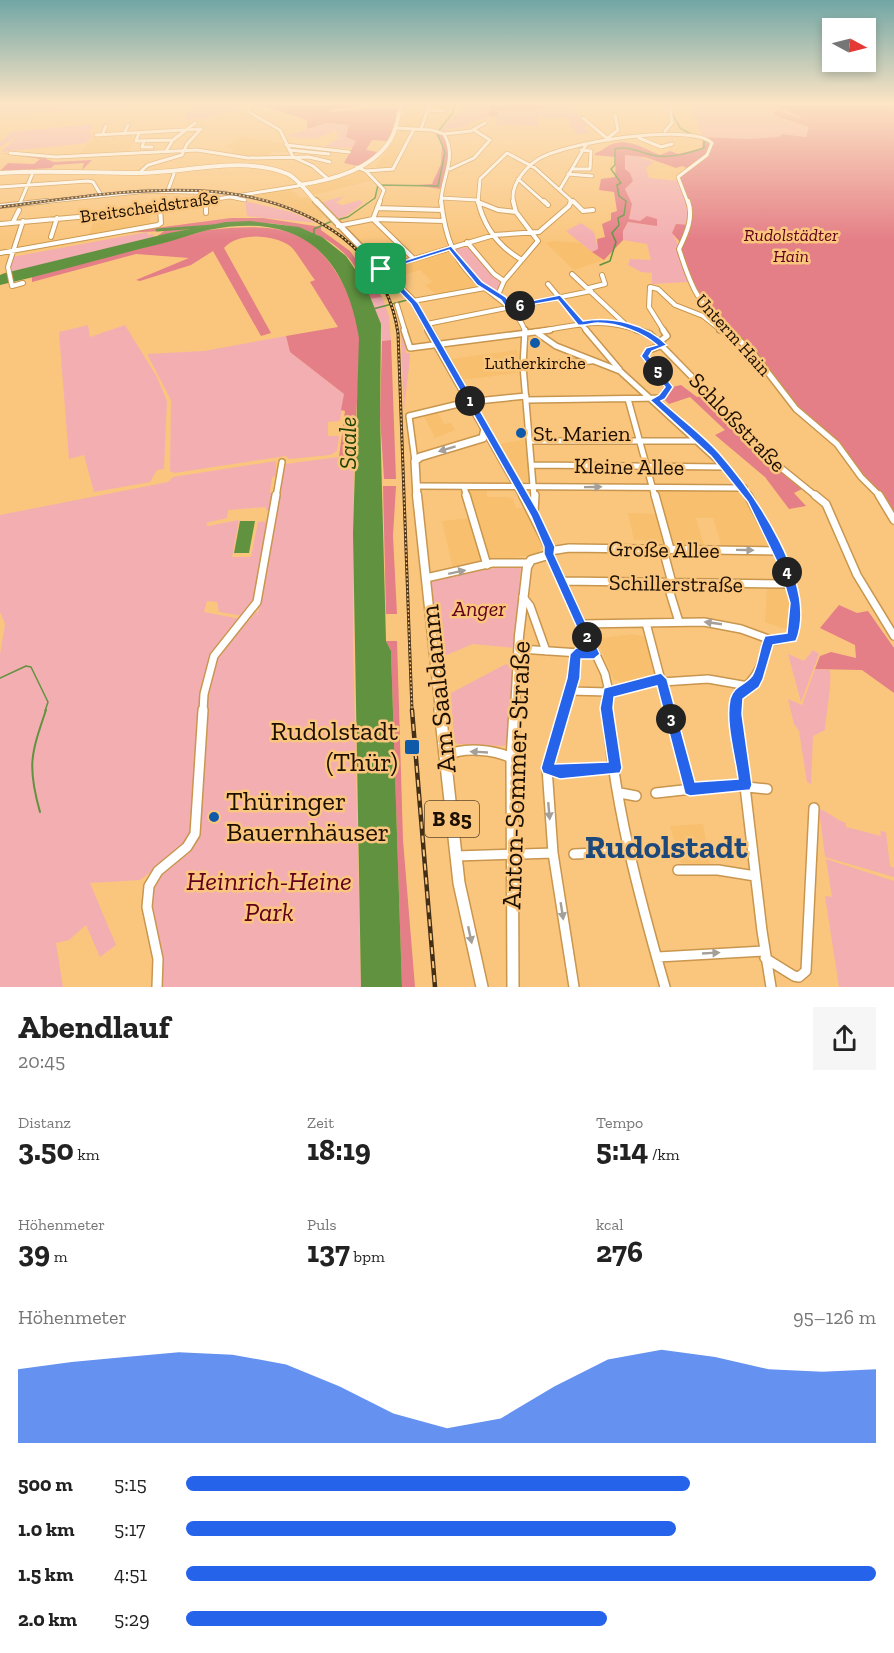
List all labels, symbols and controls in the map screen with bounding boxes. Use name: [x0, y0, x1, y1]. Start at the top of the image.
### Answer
north arrow: [822, 18, 876, 72]
map controls: [822, 18, 876, 72]
street label: Breitscheidstraße: [78, 186, 220, 228]
park label: Rudolstädter Hain: [744, 224, 839, 267]
pin: [355, 243, 406, 294]
icon: arrive: [364, 252, 397, 285]
street label: Unterm Hain: [691, 290, 776, 381]
pin: 6: [505, 291, 535, 321]
text: 6: [516, 296, 524, 315]
marker: Lutherkirche: [528, 336, 542, 350]
place label: Lutherkirche: [484, 352, 586, 374]
pin: 5: [643, 356, 673, 386]
text: 5: [654, 361, 662, 380]
street label: Schloßstraße: [683, 367, 792, 478]
pin: 1: [455, 386, 485, 416]
text: 1: [467, 391, 473, 410]
water label: Saale: [333, 416, 362, 470]
place label: St. Marien: [533, 420, 631, 447]
marker: St. Marien: [514, 426, 528, 440]
one-way arrow: [438, 445, 456, 454]
street label: Kleine Allee: [574, 452, 684, 481]
one-way arrow: [584, 482, 603, 492]
street label: Große Allee: [608, 535, 720, 564]
one-way arrow: [735, 545, 754, 555]
pin: 4: [772, 557, 802, 587]
text: 4: [782, 562, 792, 581]
one-way arrow: [447, 567, 466, 576]
street label: Schillerstraße: [609, 569, 743, 598]
park label: Anger: [451, 595, 506, 622]
street label: Am Saaldamm: [413, 603, 463, 775]
one-way arrow: [703, 619, 722, 628]
pin: 2: [572, 622, 602, 652]
text: 2: [583, 627, 591, 646]
street label: Anton-Sommer-Straße: [495, 640, 537, 910]
pin: 3: [656, 704, 686, 734]
text: 3: [667, 709, 675, 728]
place label: Rudolstadt (Thür): [271, 715, 398, 778]
marker: Rudolstadt (Thür): [403, 738, 421, 756]
one-way arrow: [470, 747, 489, 756]
place label: Thüringer Bauernhäuser: [226, 785, 389, 848]
road number: B 85: [425, 801, 479, 837]
one-way arrow: [544, 801, 554, 820]
marker: Thüringer Bauernhäuser: [207, 810, 221, 824]
district label: Rudolstadt: [585, 827, 748, 866]
park label: Heinrich-Heine Park: [186, 865, 352, 928]
one-way arrow: [557, 902, 566, 921]
one-way arrow: [466, 926, 475, 945]
one-way arrow: [701, 948, 720, 957]
text: Abendlauf: [18, 1007, 170, 1046]
button: share: [813, 1007, 876, 1070]
text: 20:45: [18, 1049, 65, 1073]
text: Distanz: [18, 1113, 71, 1132]
text: Zeit: [307, 1113, 334, 1132]
text: Tempo: [596, 1113, 643, 1132]
text: 3.50: [18, 1132, 74, 1168]
text: 18:19: [307, 1132, 371, 1168]
text: 5:14: [596, 1132, 648, 1168]
text: km: [74, 1145, 100, 1164]
text: /km: [648, 1145, 680, 1164]
text: Höhenmeter: [18, 1215, 105, 1234]
text: Puls: [307, 1215, 336, 1234]
text: kcal: [596, 1215, 623, 1234]
text: 39: [18, 1234, 50, 1270]
text: 137: [307, 1234, 350, 1270]
text: 276: [596, 1234, 643, 1270]
text: m: [50, 1247, 68, 1266]
text: bpm: [350, 1247, 385, 1266]
text: Höhenmeter: [18, 1305, 127, 1329]
text: 95–126 m: [793, 1305, 876, 1329]
text: 500 m: [18, 1472, 73, 1496]
text: 5:15: [114, 1472, 147, 1496]
text: 1.0 km: [18, 1517, 74, 1541]
text: 5:17: [114, 1517, 146, 1541]
text: 1.5 km: [18, 1562, 73, 1586]
text: 4:51: [114, 1562, 147, 1586]
text: 2.0 km: [18, 1607, 77, 1631]
text: 5:29: [114, 1607, 150, 1631]

